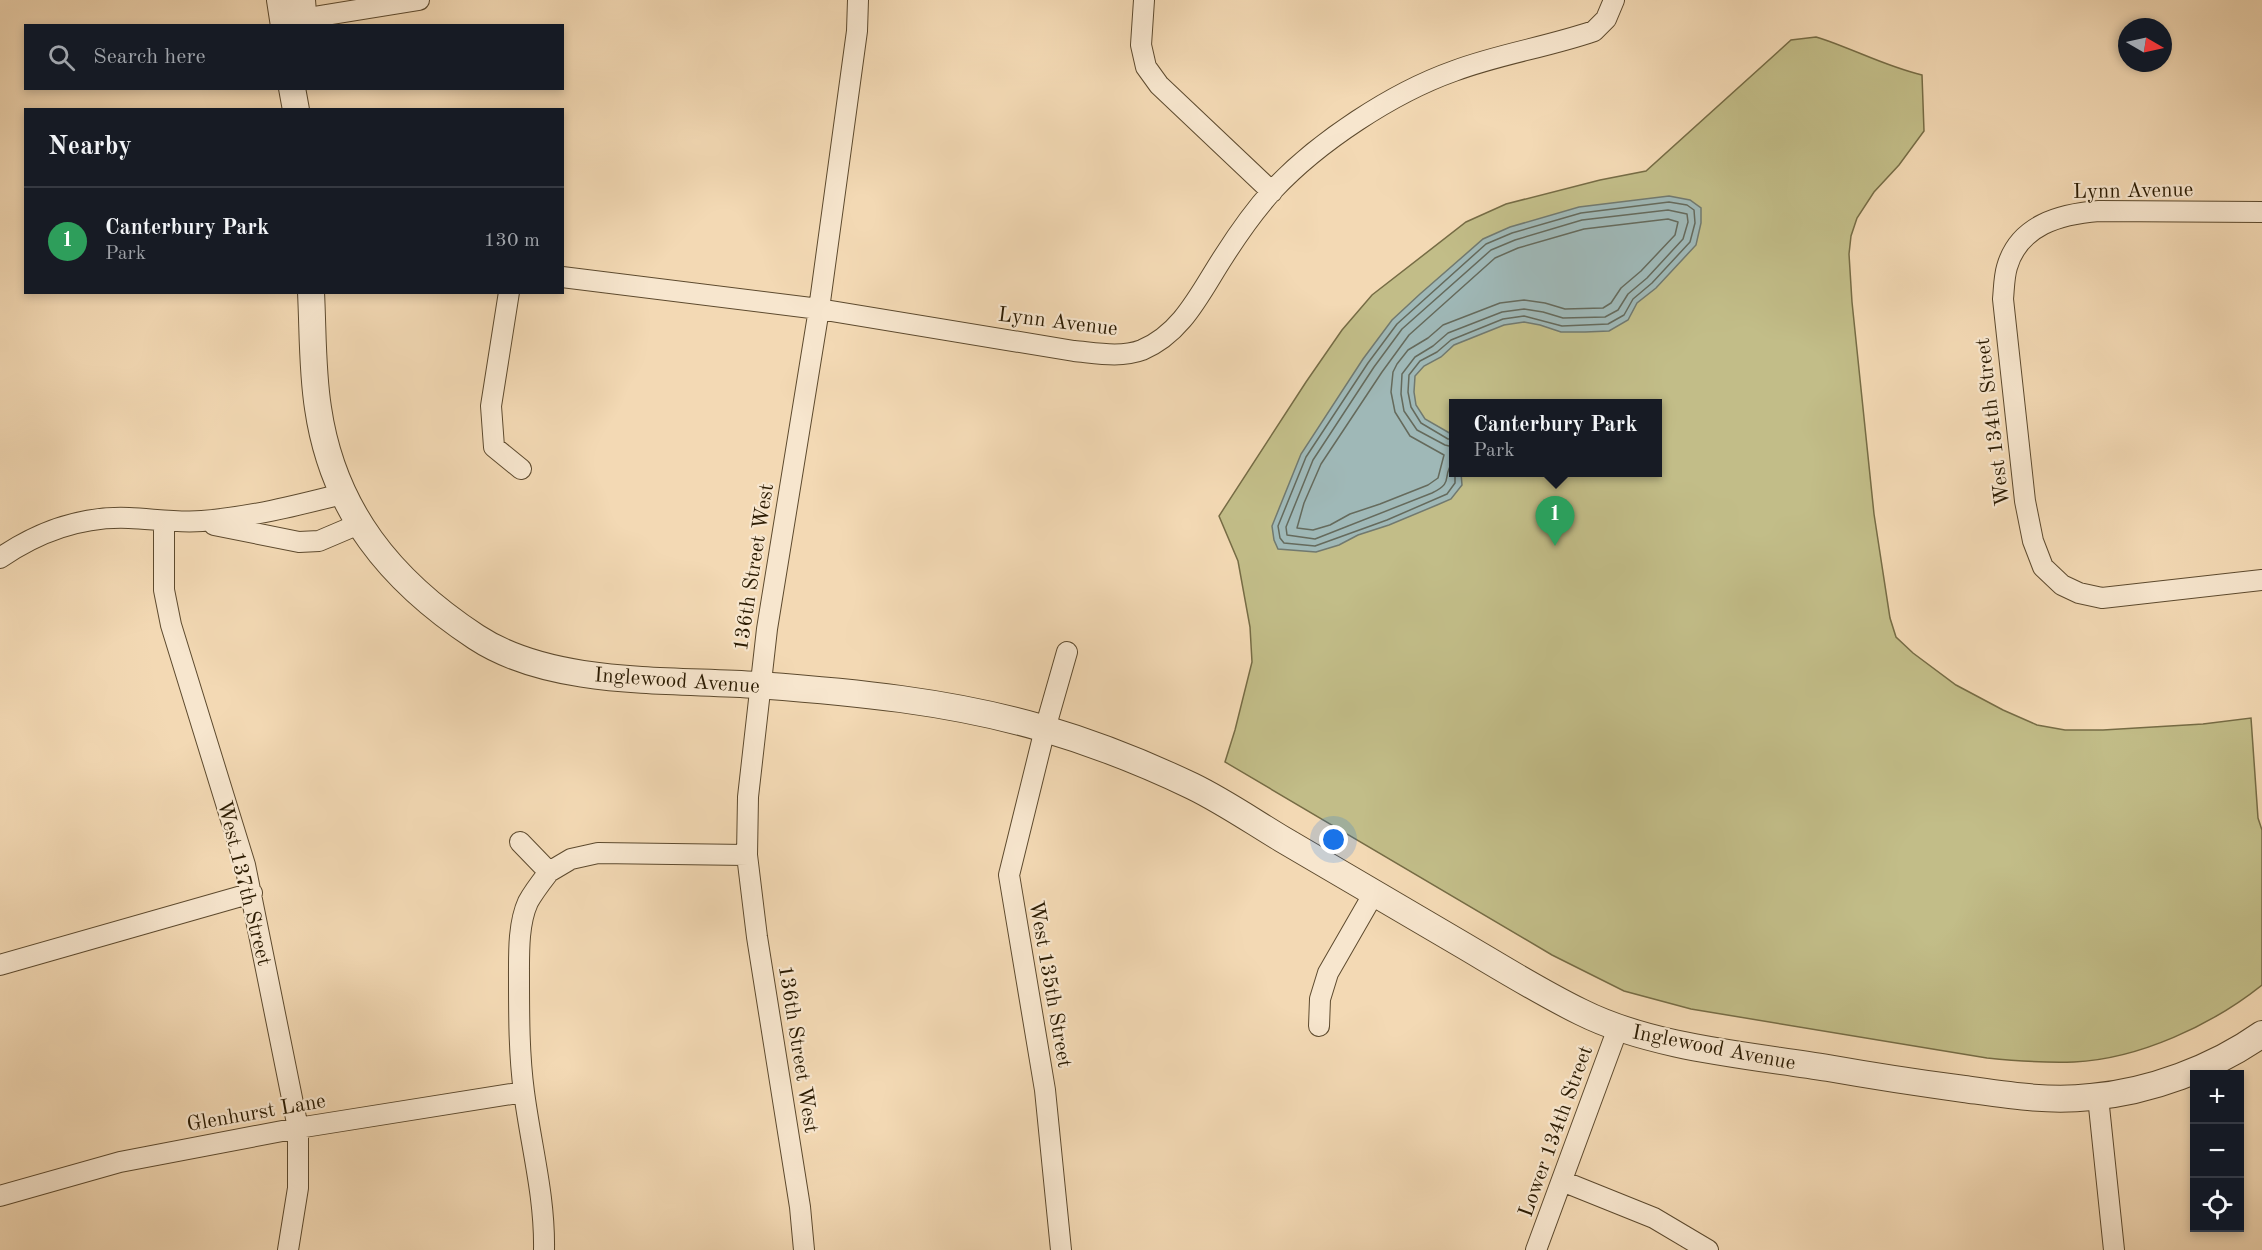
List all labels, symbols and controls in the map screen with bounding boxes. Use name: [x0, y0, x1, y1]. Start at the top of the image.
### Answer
north arrow: [2118, 18, 2172, 72]
search box: [24, 24, 564, 90]
icon: search: [45, 41, 78, 74]
text: Search here: [93, 46, 206, 68]
text: Nearby: [48, 134, 132, 160]
street label: Lynn Avenue: [2073, 180, 2193, 203]
text: Canterbury Park: [105, 217, 269, 239]
text: 1: [62, 231, 73, 251]
text: 130 m: [484, 231, 540, 251]
text: Park: [105, 244, 146, 264]
street label: Lynn Avenue: [997, 305, 1119, 340]
street label: West 134th Street: [1973, 337, 2014, 507]
popup: [1449, 399, 1662, 477]
text: Canterbury Park: [1473, 414, 1638, 436]
text: Park: [1473, 441, 1515, 461]
street label: 136th Street West: [731, 482, 778, 652]
pin: 1: [1536, 496, 1574, 546]
street label: Inglewood Avenue: [593, 665, 760, 698]
street label: West 137th Street: [213, 799, 274, 968]
your location: [1319, 825, 1348, 854]
street label: West 135th Street: [1024, 899, 1075, 1069]
street label: 136th Street West: [774, 964, 821, 1134]
street label: Inglewood Avenue: [1630, 1022, 1797, 1075]
street label: Lower 134th Street: [1516, 1043, 1597, 1220]
map controls: [2190, 1070, 2244, 1232]
button: +: [2190, 1070, 2244, 1124]
street label: Glenhurst Lane: [185, 1091, 327, 1136]
button: −: [2190, 1124, 2244, 1178]
button: locate: [2190, 1178, 2244, 1232]

